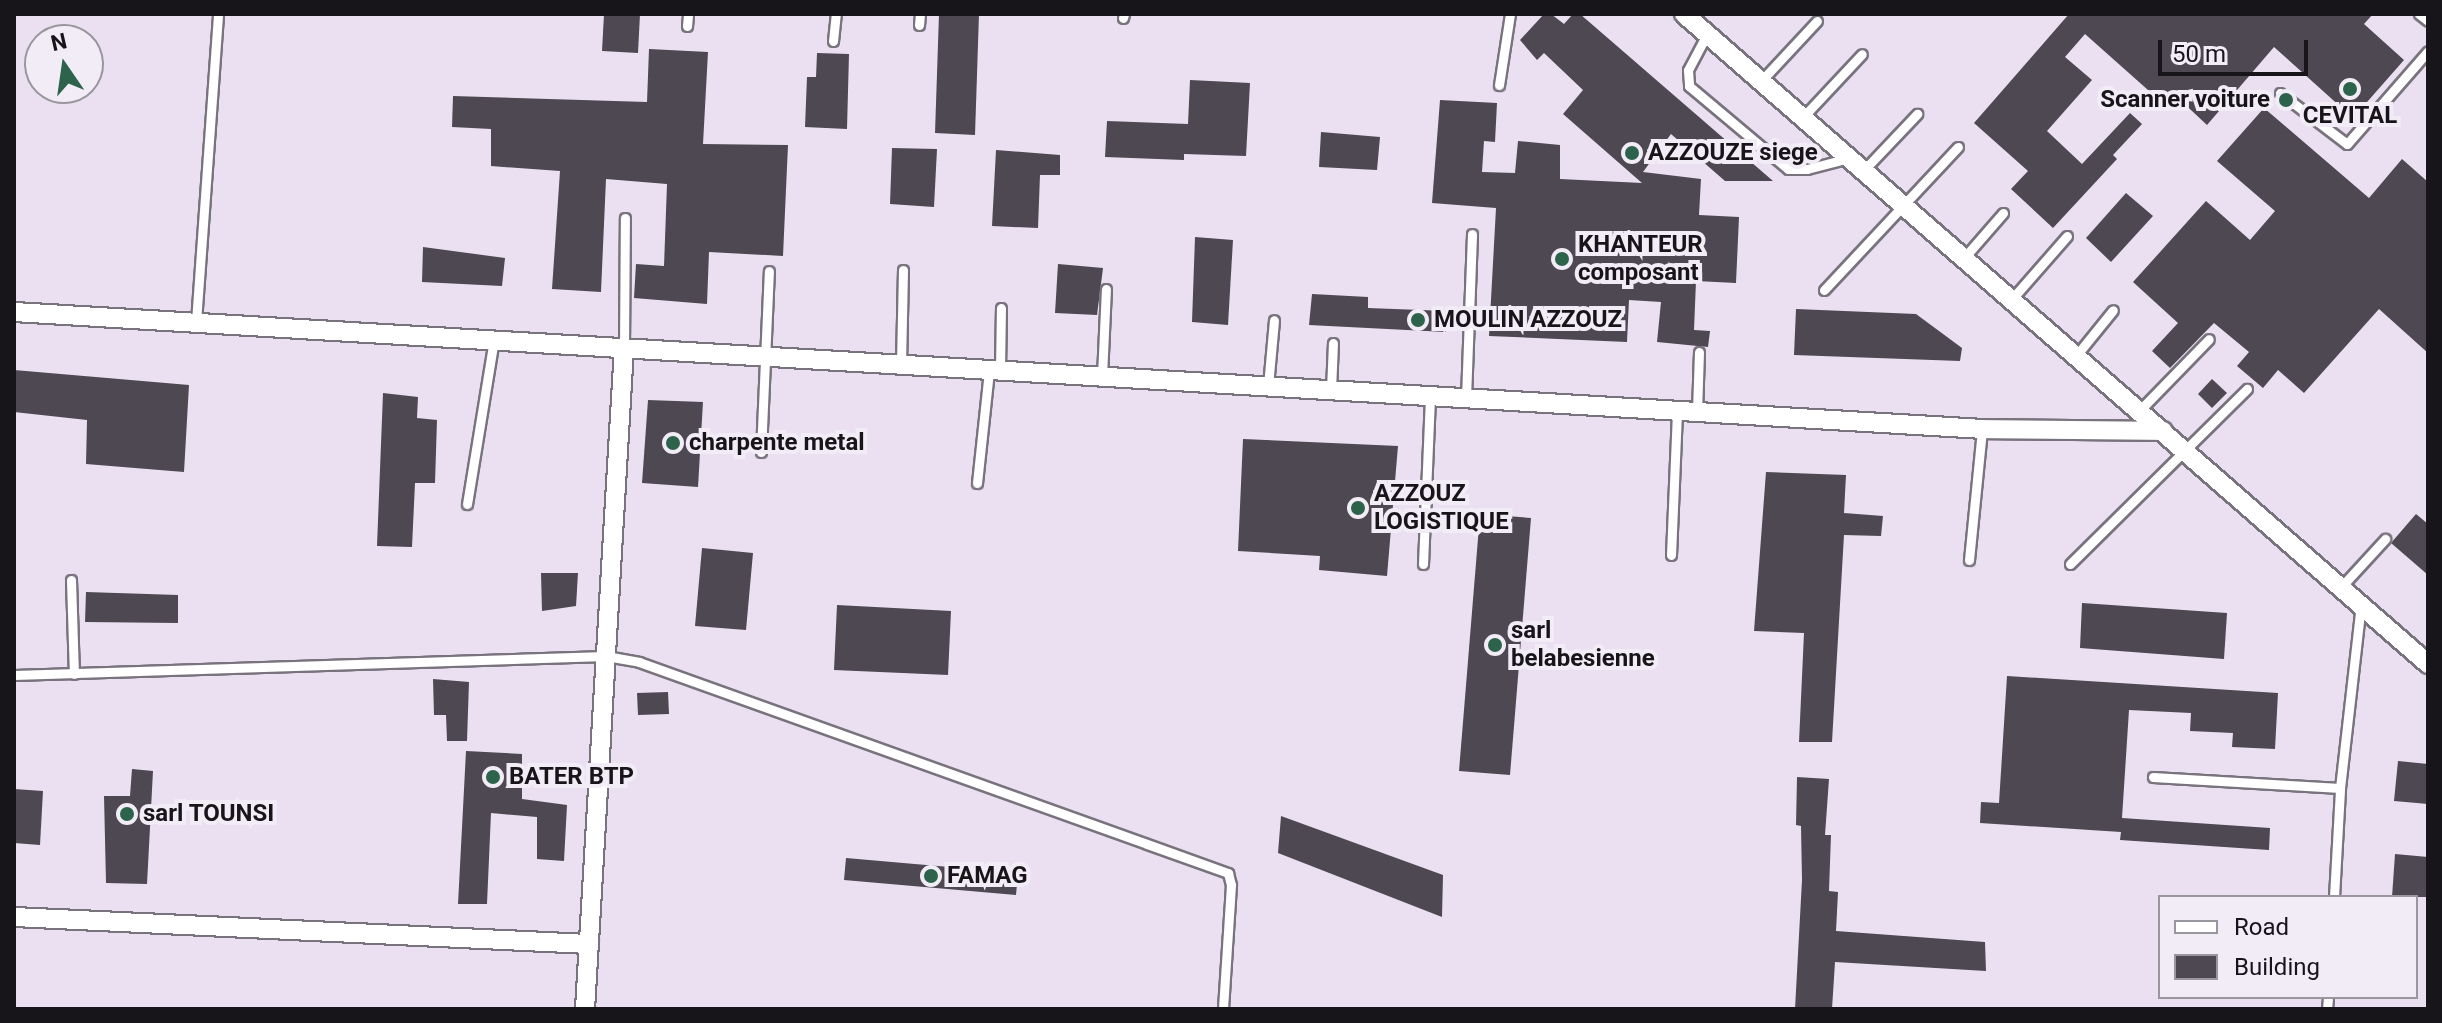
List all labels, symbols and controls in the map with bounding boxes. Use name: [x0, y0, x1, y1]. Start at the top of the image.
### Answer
north arrow: [24, 24, 104, 104]
scale bar: [2162, 24, 2312, 74]
text: N: [49, 28, 69, 56]
text: 50 m: [2172, 40, 2226, 68]
marker: CEVITAL: [2341, 80, 2359, 98]
place label: Scanner voiture: [2100, 86, 2270, 114]
marker: Scanner voiture: [2277, 91, 2295, 109]
place label: CEVITAL: [2303, 102, 2397, 130]
place label: AZZOUZE siege: [1648, 139, 1818, 167]
marker: AZZOUZE siege: [1623, 144, 1641, 162]
place label: KHANTEUR composant: [1578, 231, 1703, 287]
marker: KHANTEUR composant: [1553, 250, 1571, 268]
place label: MOULIN AZZOUZ: [1434, 306, 1622, 334]
marker: MOULIN AZZOUZ: [1409, 311, 1427, 329]
place label: charpente metal: [689, 429, 865, 457]
marker: charpente metal: [664, 434, 682, 452]
place label: AZZOUZ LOGISTIQUE: [1374, 480, 1509, 536]
marker: AZZOUZ LOGISTIQUE: [1349, 499, 1367, 517]
place label: sarl belabesienne: [1511, 617, 1655, 673]
marker: sarl belabesienne: [1486, 636, 1504, 654]
place label: BATER BTP: [509, 763, 634, 791]
marker: BATER BTP: [484, 768, 502, 786]
place label: sarl TOUNSI: [143, 800, 275, 828]
marker: sarl TOUNSI: [118, 805, 136, 823]
place label: FAMAG: [947, 862, 1028, 890]
marker: FAMAG: [922, 867, 940, 885]
legend: [2158, 895, 2418, 999]
text: Road: [2234, 913, 2289, 941]
text: Building: [2234, 953, 2320, 981]

